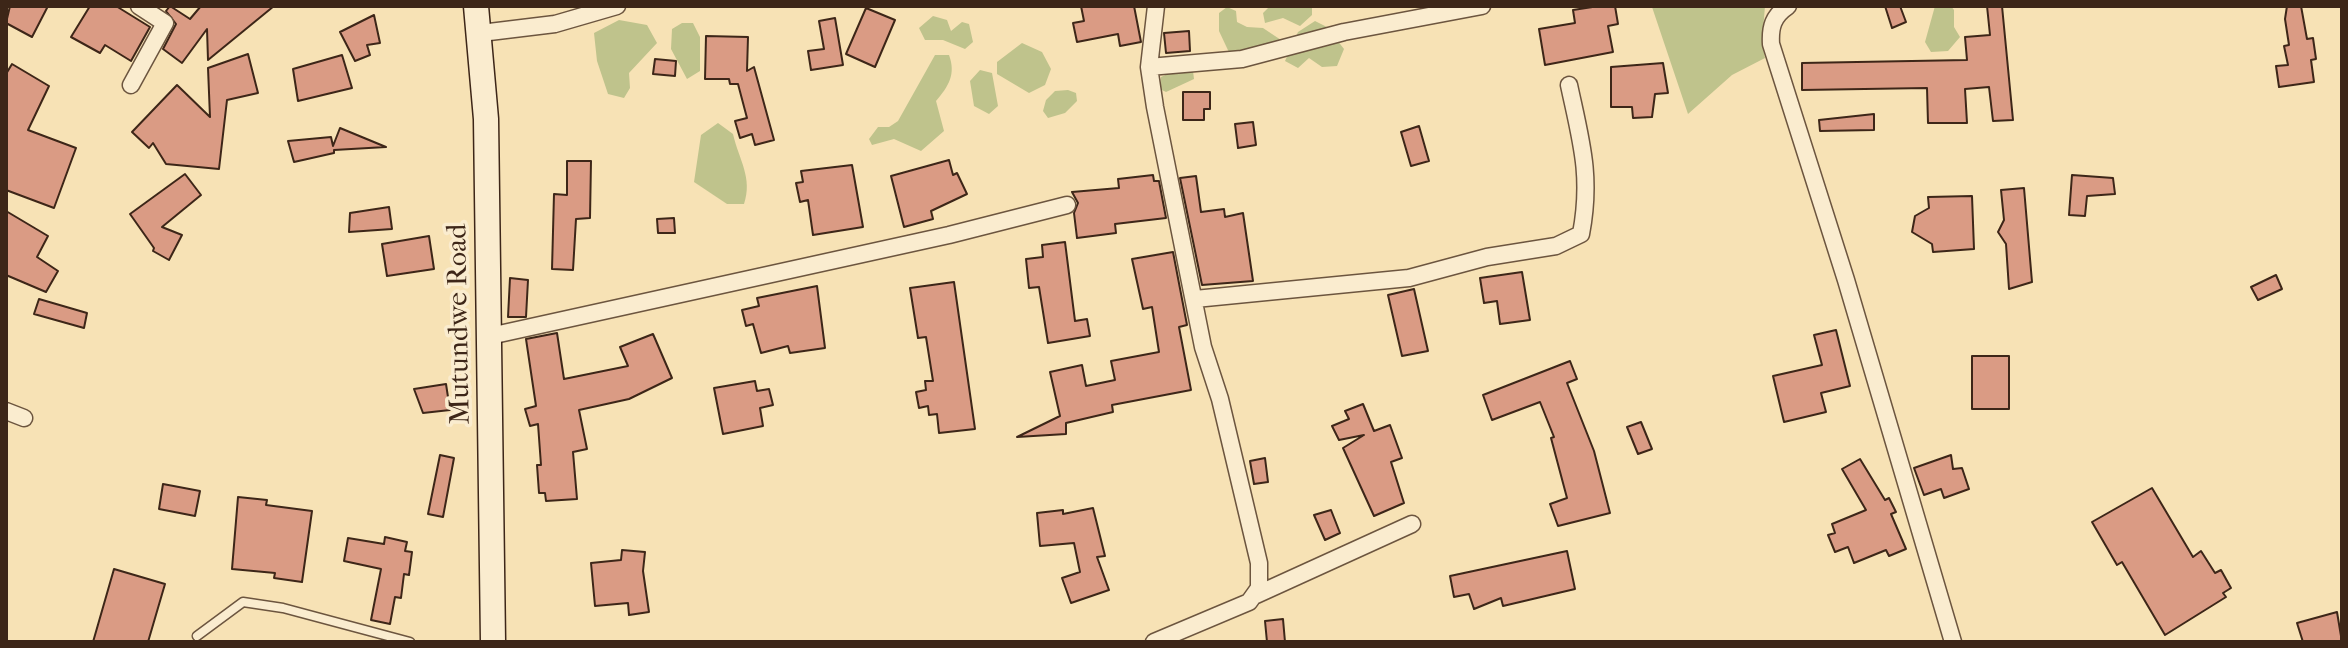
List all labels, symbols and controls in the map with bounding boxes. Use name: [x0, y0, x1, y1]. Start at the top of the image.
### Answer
street label: Mutundwe Road: [441, 223, 479, 425]

